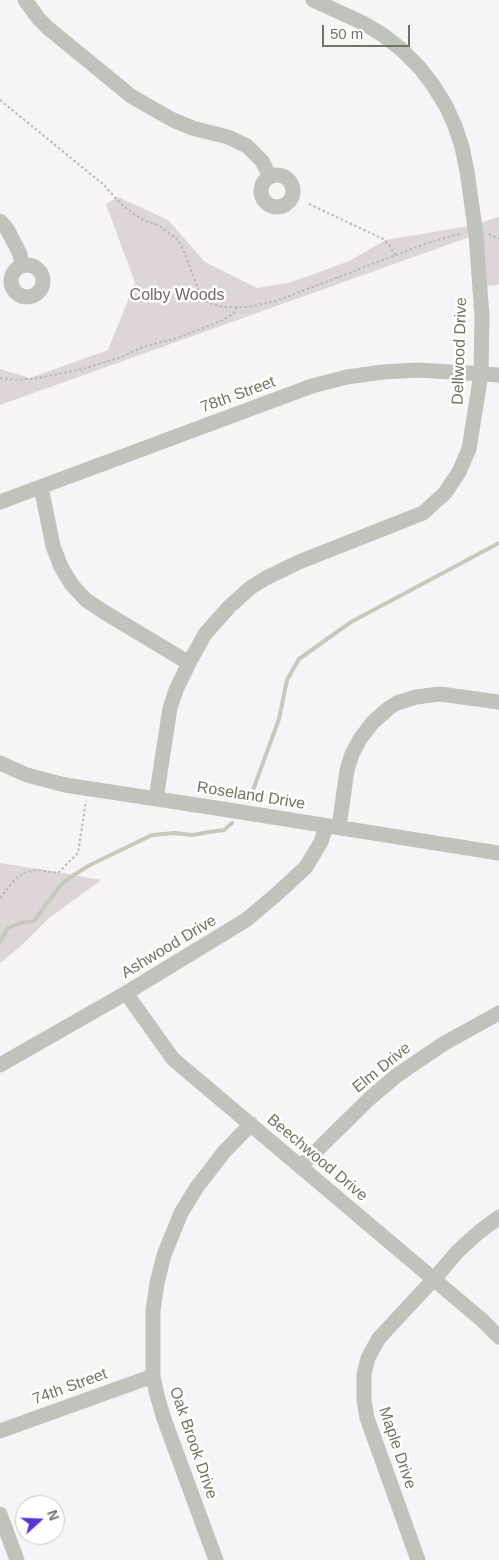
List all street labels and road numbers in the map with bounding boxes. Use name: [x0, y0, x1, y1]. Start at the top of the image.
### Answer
street label: Dellwood Drive: [449, 297, 471, 405]
street label: 78th Street: [198, 373, 278, 417]
street label: Roseland Drive: [195, 778, 307, 814]
street label: Ashwood Drive: [118, 911, 220, 983]
street label: Elm Drive: [349, 1039, 415, 1097]
street label: Beechwood Drive: [263, 1110, 371, 1206]
street label: 74th Street: [30, 1365, 110, 1409]
street label: Oak Brook Drive: [165, 1384, 221, 1502]
street label: Maple Drive: [374, 1405, 420, 1491]

